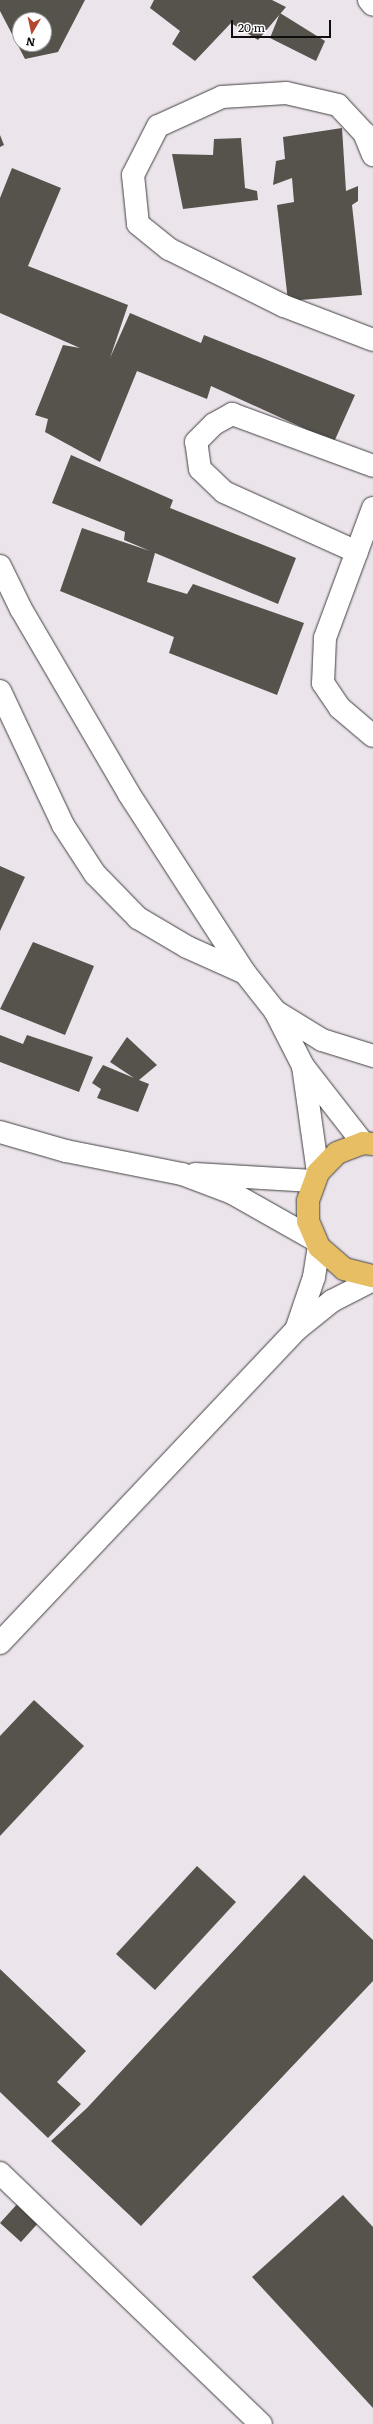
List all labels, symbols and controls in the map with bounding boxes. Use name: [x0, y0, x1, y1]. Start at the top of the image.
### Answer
north arrow: [12, 12, 52, 52]
scale bar: [233, 12, 333, 38]
text: 20 m: [238, 18, 265, 36]
text: N: [24, 34, 36, 51]

